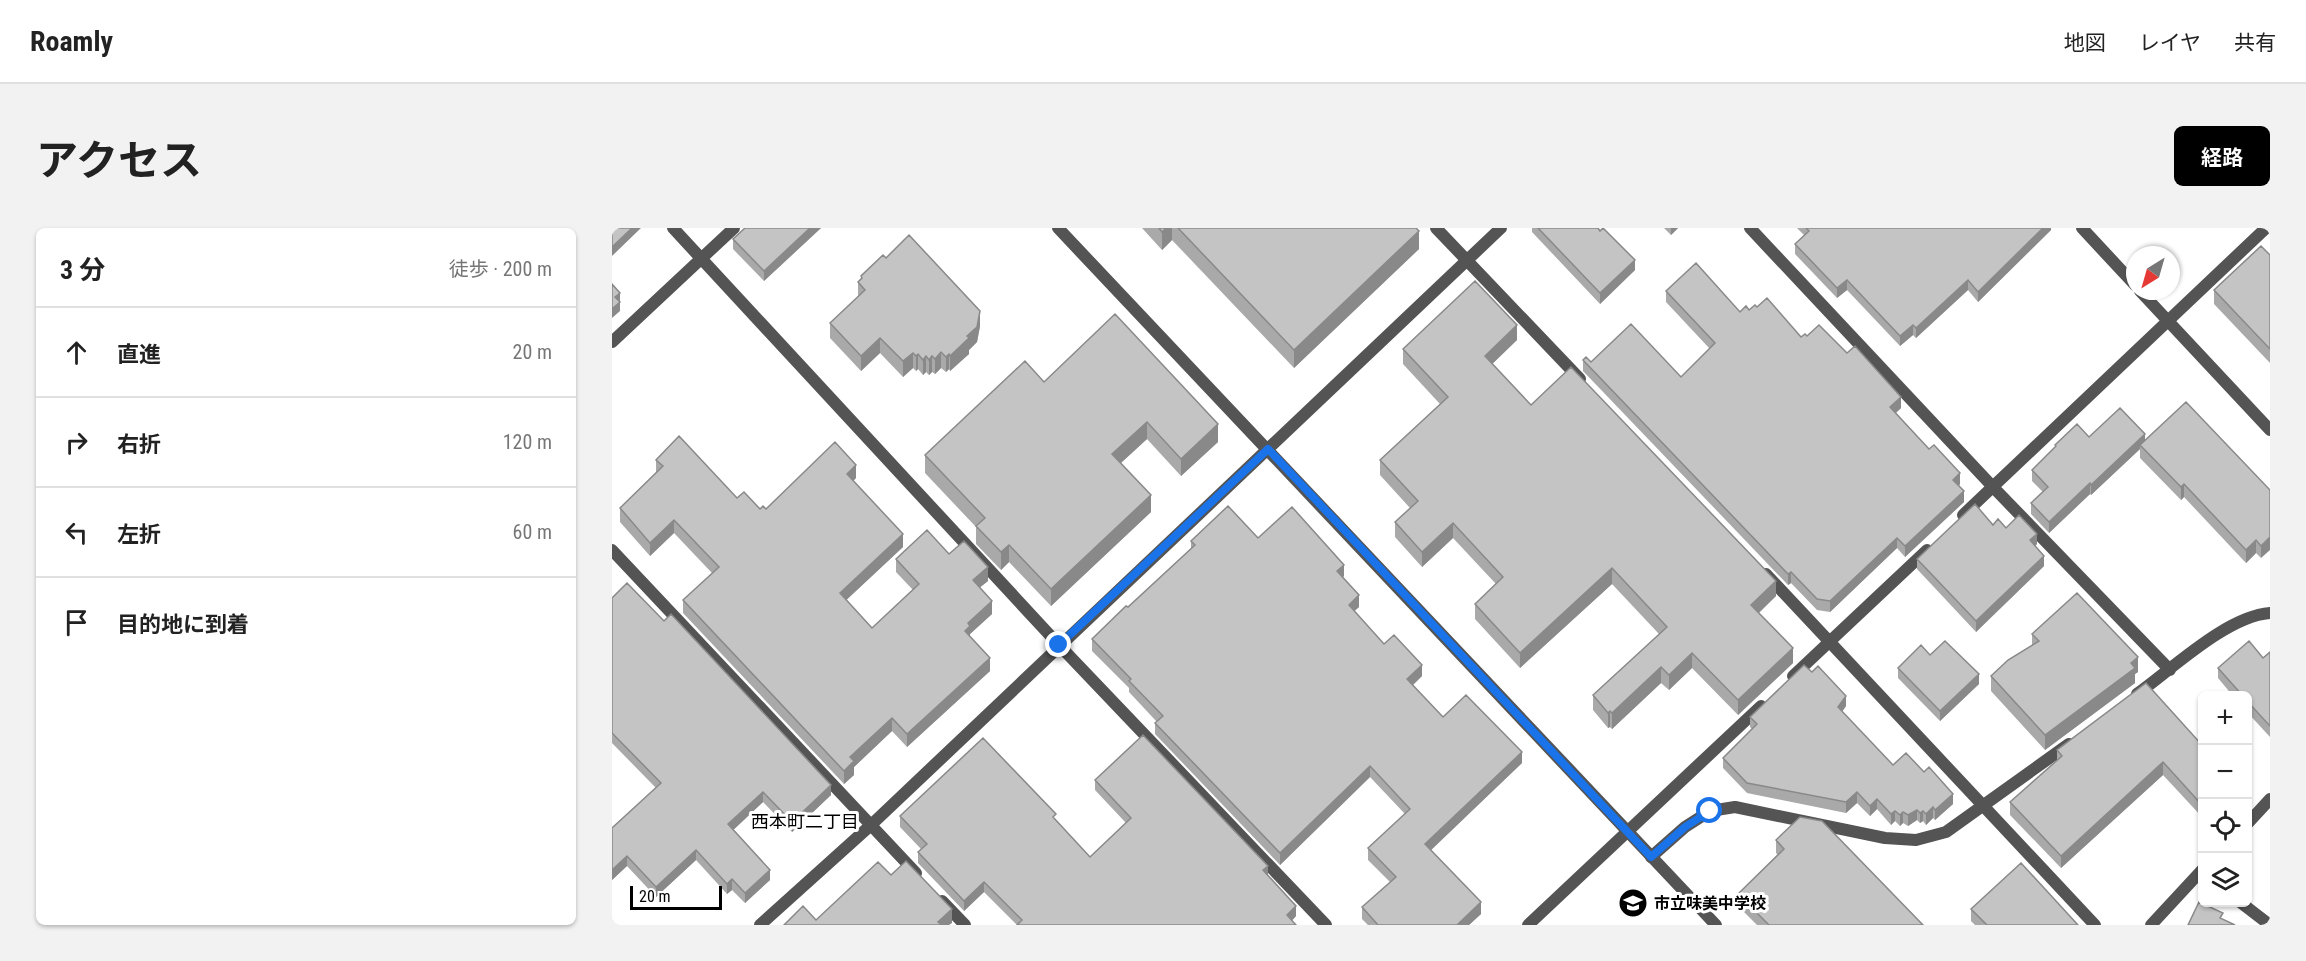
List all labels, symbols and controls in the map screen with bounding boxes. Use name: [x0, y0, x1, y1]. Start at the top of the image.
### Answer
text: Roamly: [30, 25, 113, 58]
text: 地図: [2064, 31, 2106, 55]
text: レイヤ: [2139, 31, 2201, 55]
text: 共有: [2234, 31, 2276, 55]
button: 経路: [2174, 126, 2270, 186]
text: アクセス: [36, 136, 202, 185]
north arrow: [2126, 246, 2180, 300]
text: 3 分: [60, 255, 105, 285]
text: 徒歩 · 200 m: [449, 257, 552, 281]
icon: ahead: [60, 336, 93, 369]
text: 20 m: [513, 340, 552, 364]
text: 直進: [117, 342, 161, 367]
icon: right: [60, 426, 93, 459]
text: 120 m: [503, 430, 552, 454]
text: 右折: [117, 432, 161, 457]
icon: left: [60, 516, 93, 549]
text: 60 m: [513, 520, 552, 544]
text: 左折: [117, 522, 161, 547]
icon: arrive: [60, 606, 93, 639]
text: 目的地に到着: [117, 612, 249, 637]
route end: [1045, 631, 1071, 657]
map controls: [2198, 691, 2252, 907]
button: +: [2198, 691, 2252, 745]
button: −: [2198, 745, 2252, 799]
route start: [1696, 797, 1722, 823]
button: locate: [2198, 799, 2252, 853]
district label: 西本町二丁目: [751, 811, 859, 832]
button: layers: [2198, 853, 2252, 907]
scale bar: [630, 883, 722, 910]
text: 20 m: [639, 887, 671, 906]
school or university icon: 市立味美中学校: [1617, 887, 1649, 919]
place label: 市立味美中学校: [1654, 894, 1766, 913]

